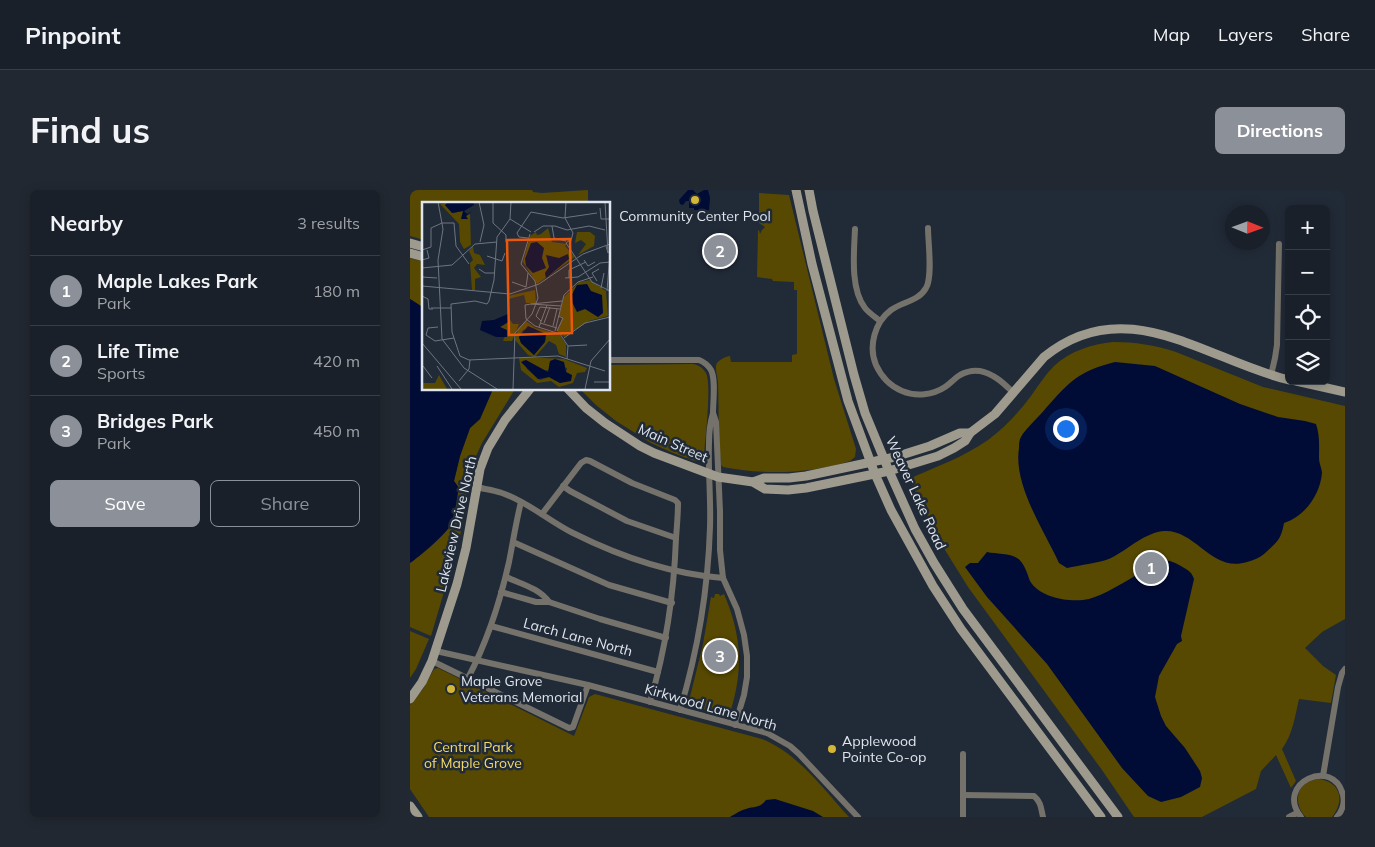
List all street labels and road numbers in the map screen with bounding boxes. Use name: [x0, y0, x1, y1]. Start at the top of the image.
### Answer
street label: Main Street: [635, 420, 711, 466]
street label: Weaver Lake Road: [882, 433, 950, 553]
street label: Lakeview Drive North: [432, 454, 480, 594]
street label: Larch Lane North: [521, 614, 635, 660]
street label: Kirkwood Lane North: [643, 679, 779, 735]

